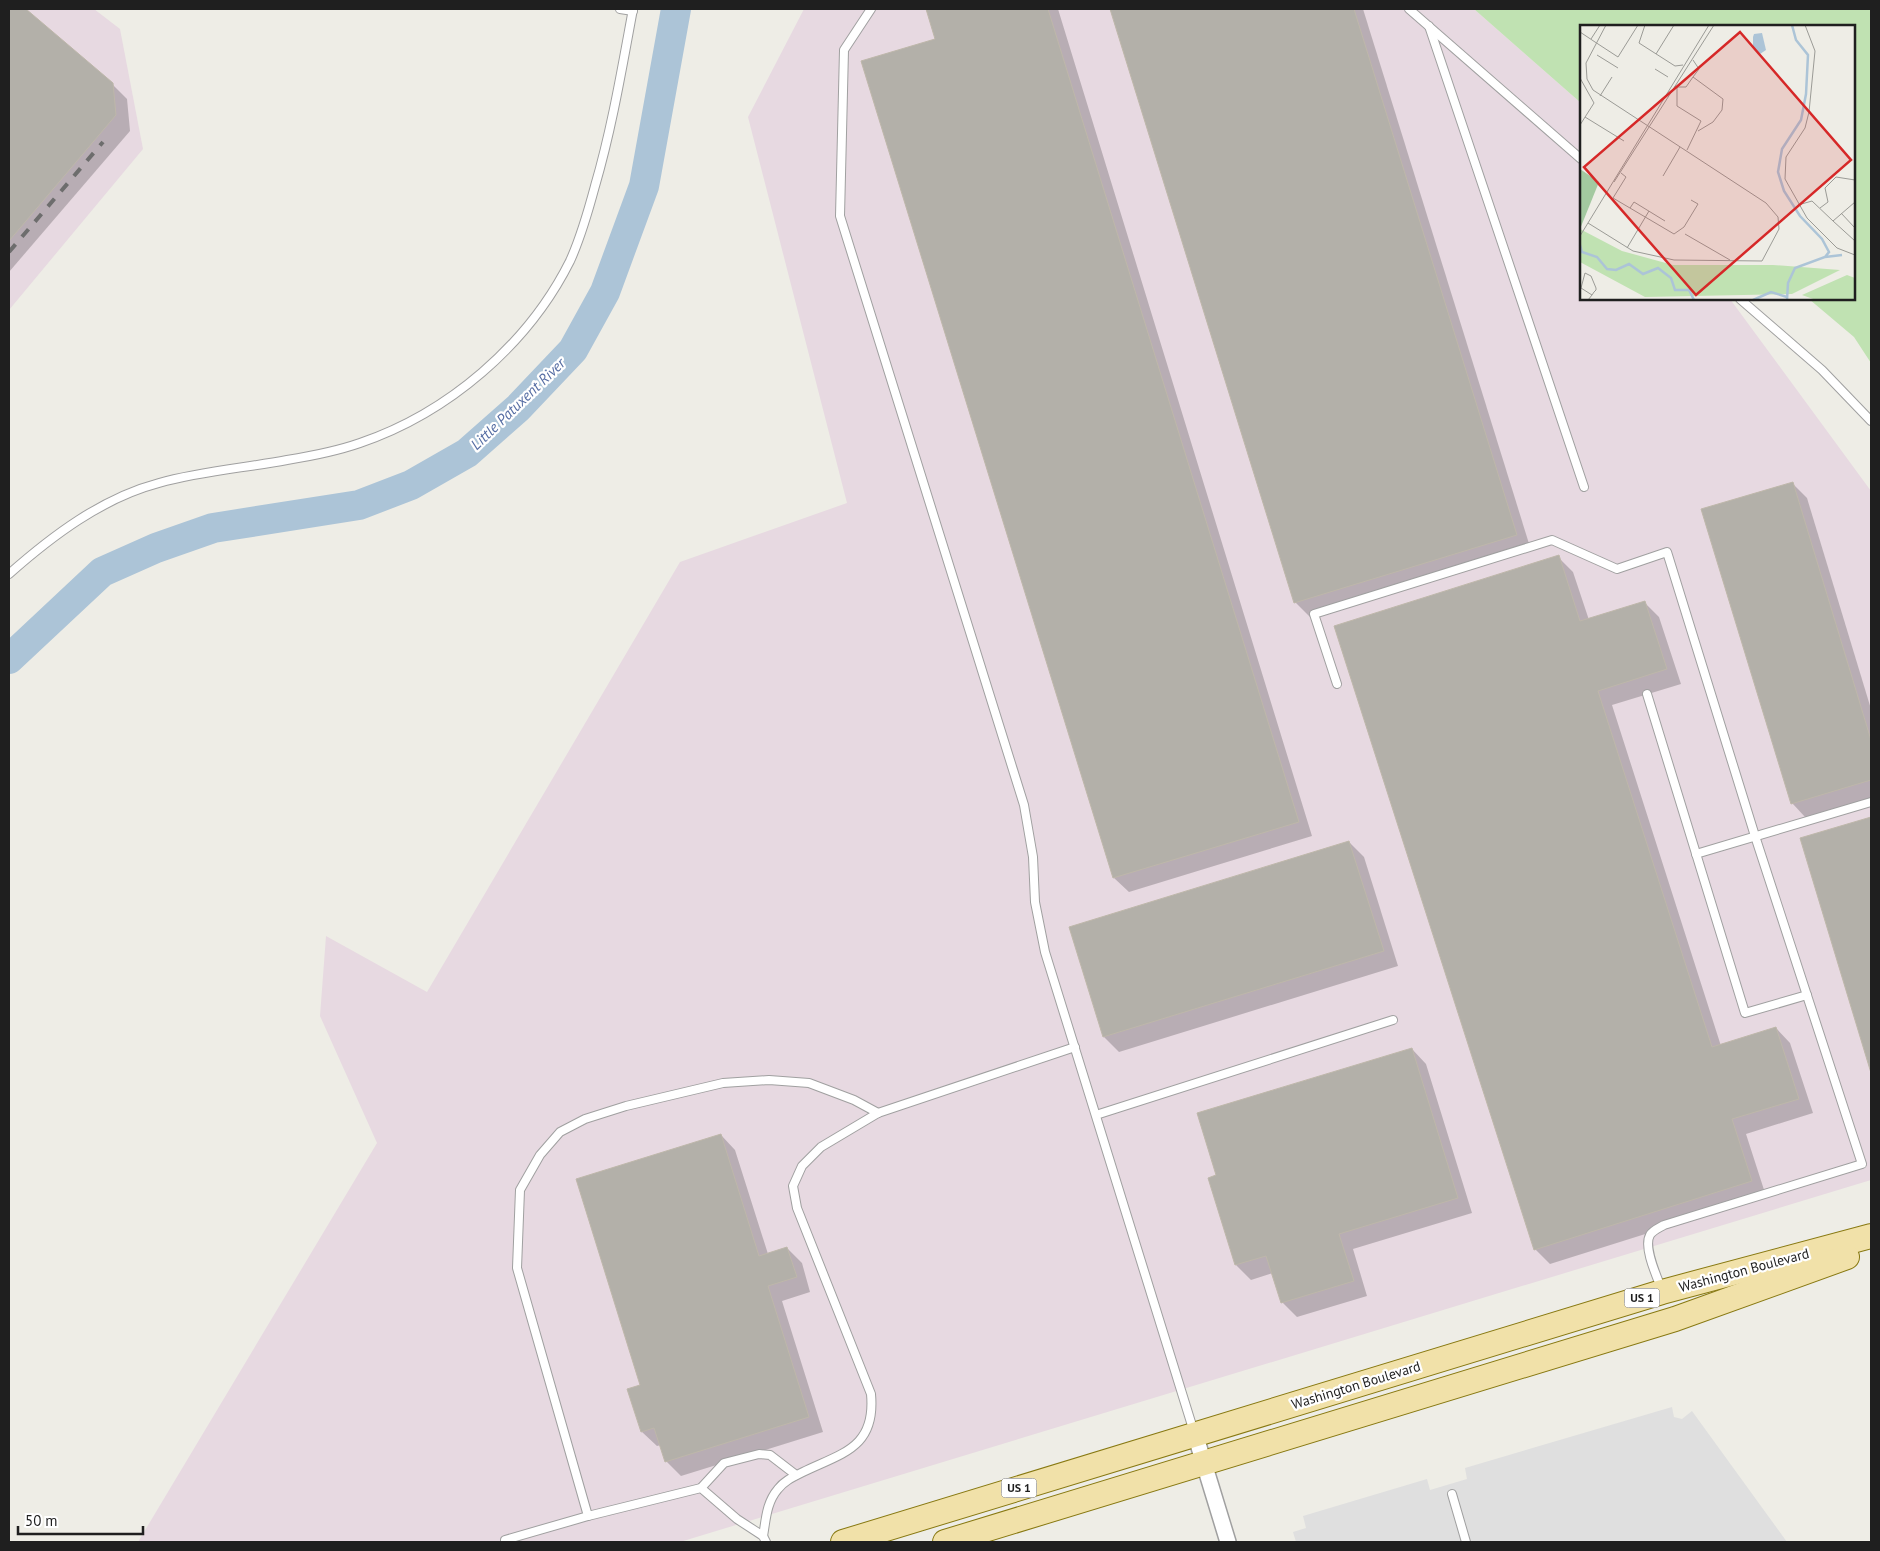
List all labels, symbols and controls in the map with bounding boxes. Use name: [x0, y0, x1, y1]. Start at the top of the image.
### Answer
inset map: [1580, 25, 1855, 300]
water label: Little Patuxent River: [466, 353, 570, 454]
street label: Washington Boulevard: [1677, 1244, 1811, 1296]
road number: US 1: [1624, 1289, 1660, 1308]
street label: Washington Boulevard: [1289, 1357, 1423, 1413]
road number: US 1: [1002, 1479, 1036, 1498]
scale bar: [18, 1504, 142, 1536]
text: 50 m: [25, 1511, 58, 1530]

